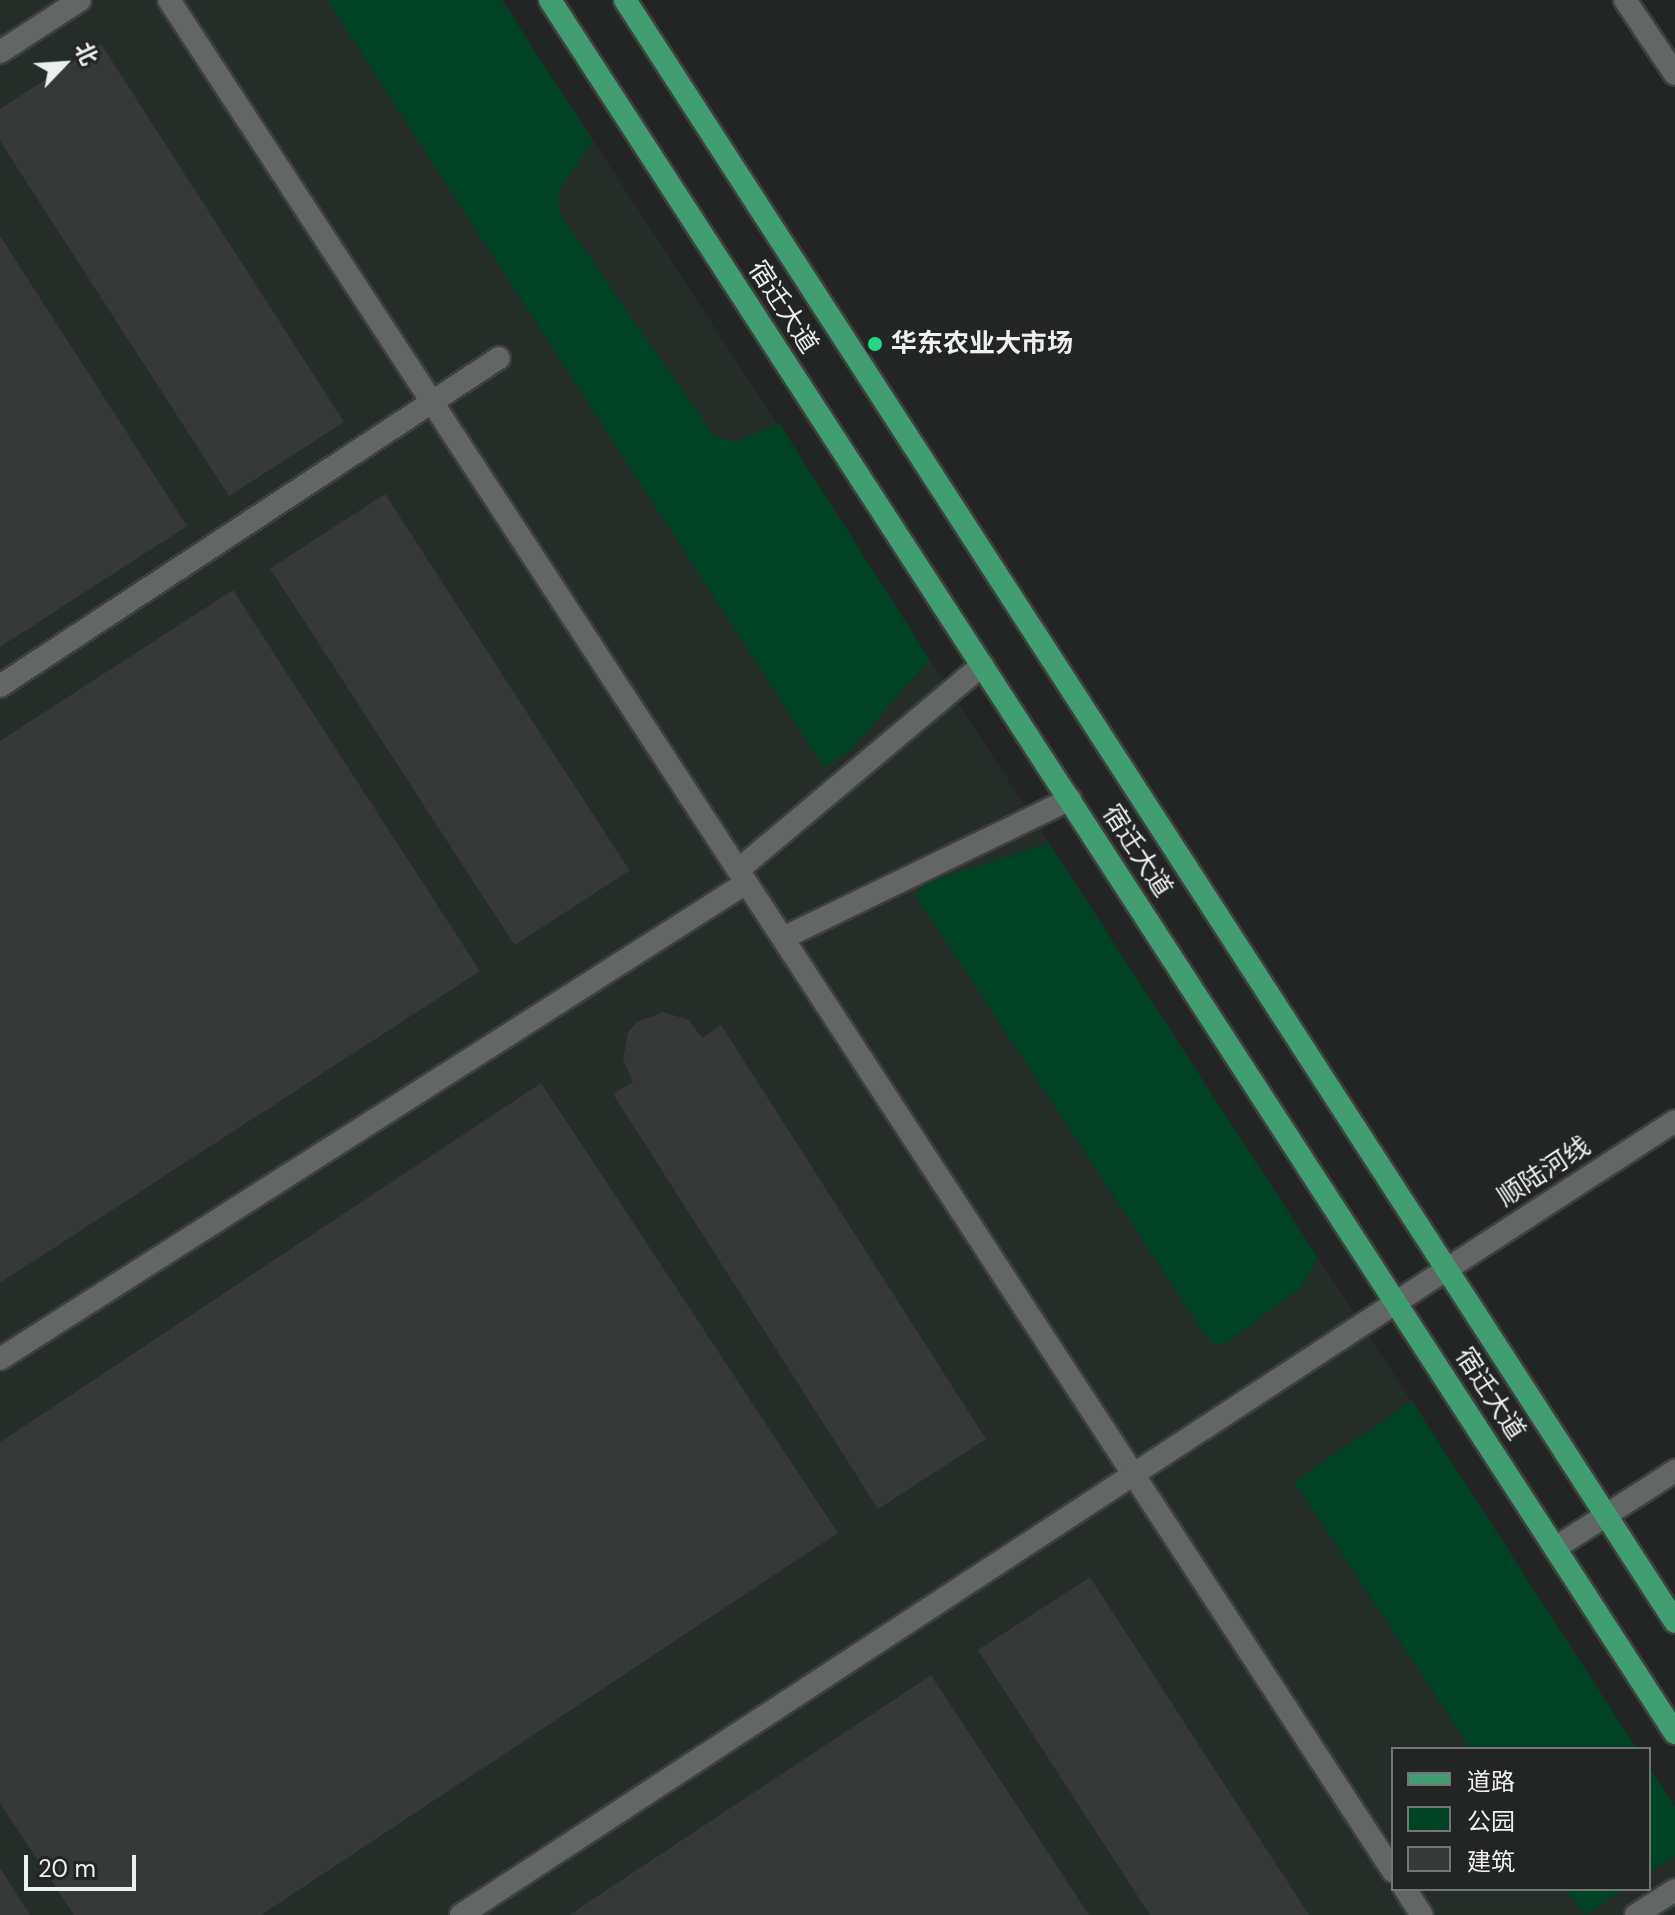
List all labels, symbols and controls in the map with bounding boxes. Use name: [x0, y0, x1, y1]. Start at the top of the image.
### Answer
north arrow: [24, 24, 104, 104]
text: 北: [68, 38, 104, 70]
street label: 宿迁大道: [742, 255, 824, 359]
place label: 华东农业大市场: [891, 328, 1073, 360]
marker: 华东农业大市场: [866, 335, 884, 353]
street label: 宿迁大道: [1096, 799, 1178, 903]
street label: 顺陆河线: [1492, 1131, 1596, 1213]
street label: 宿迁大道: [1449, 1342, 1531, 1446]
legend: [1391, 1747, 1651, 1891]
text: 道路: [1467, 1766, 1515, 1797]
text: 公园: [1467, 1806, 1515, 1837]
scale bar: [28, 1839, 140, 1889]
text: 建筑: [1467, 1846, 1515, 1877]
text: 20 m: [38, 1853, 96, 1884]

